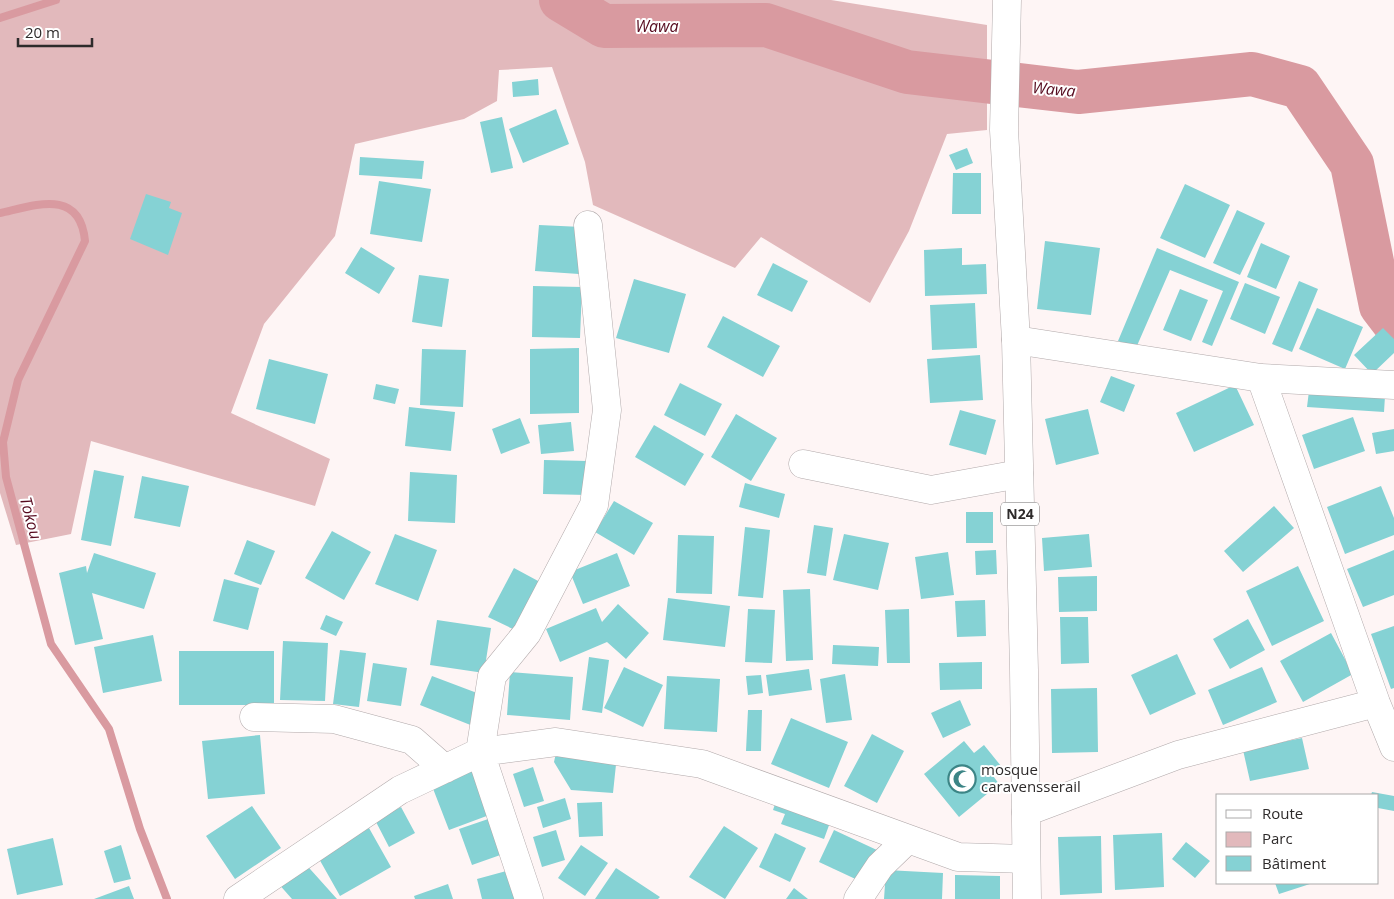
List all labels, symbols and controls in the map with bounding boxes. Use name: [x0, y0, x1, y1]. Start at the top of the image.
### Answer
scale bar: [18, 15, 91, 47]
water label: Wawa: [635, 15, 679, 37]
text: 20 m: [25, 22, 60, 42]
water label: Wawa: [1032, 76, 1076, 102]
water label: Tokou: [15, 494, 47, 542]
road number: N24: [1001, 502, 1039, 526]
place label: mosque caravensserail: [981, 759, 1081, 796]
mosque icon: mosque caravensserail: [947, 764, 977, 794]
legend: [1216, 794, 1379, 884]
text: Route: [1262, 803, 1303, 823]
text: Parc: [1262, 828, 1293, 848]
text: Bâtiment: [1262, 853, 1326, 873]

